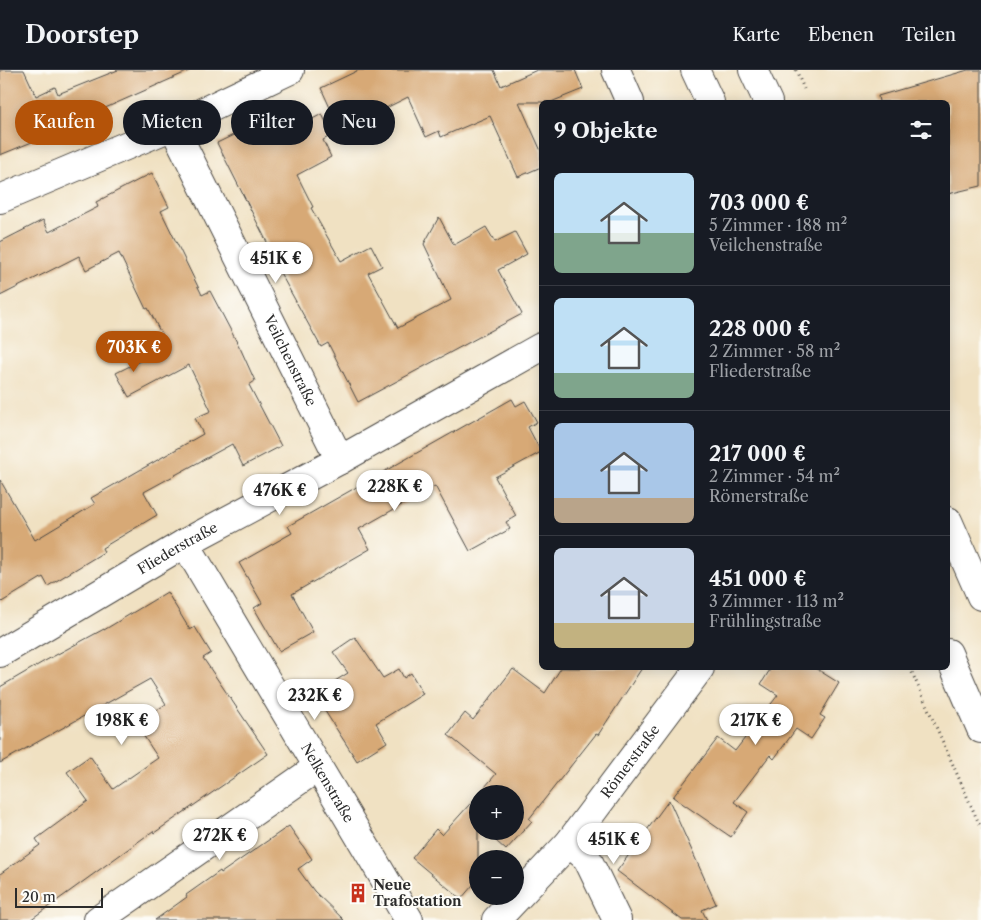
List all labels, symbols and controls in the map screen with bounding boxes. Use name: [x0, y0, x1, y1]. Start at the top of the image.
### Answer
text: Doorstep: [25, 20, 139, 49]
text: Karte: [732, 24, 780, 46]
text: Ebenen: [808, 24, 874, 46]
text: Teilen: [902, 24, 956, 46]
chip: Kaufen: [15, 100, 113, 145]
chip: Mieten: [123, 100, 221, 145]
chip: Filter: [231, 100, 313, 145]
chip: Neu: [323, 100, 395, 145]
icon: filters: [907, 116, 935, 144]
text: 9 Objekte: [554, 118, 658, 143]
text: 703 000 €: [709, 190, 809, 215]
icon: home: [594, 193, 654, 253]
text: 5 Zimmer · 188 m²: [709, 215, 847, 235]
text: Veilchenstraße: [709, 235, 823, 255]
pin: 451K €: [235, 242, 317, 284]
text: 451K €: [250, 248, 302, 268]
street label: Veilchenstraße: [259, 311, 321, 409]
text: 228 000 €: [709, 316, 811, 341]
icon: home: [594, 318, 654, 378]
pin: 703K €: [93, 330, 175, 373]
text: 703K €: [107, 337, 161, 357]
text: 2 Zimmer · 58 m²: [709, 341, 840, 361]
text: Fliederstraße: [709, 361, 811, 381]
text: 217 000 €: [709, 441, 806, 466]
icon: home: [594, 443, 654, 503]
text: 2 Zimmer · 54 m²: [709, 466, 840, 486]
pin: 228K €: [354, 470, 436, 512]
pin: 476K €: [239, 474, 321, 516]
text: 228K €: [367, 476, 423, 496]
text: 476K €: [253, 480, 307, 500]
text: Römerstraße: [709, 486, 809, 506]
street label: Fliederstraße: [134, 518, 221, 578]
text: 451 000 €: [709, 566, 807, 591]
icon: home: [594, 568, 654, 628]
text: 3 Zimmer · 113 m²: [709, 591, 844, 611]
text: Frühlingstraße: [709, 611, 822, 631]
pin: 232K €: [274, 678, 356, 721]
text: 232K €: [288, 685, 342, 705]
pin: 198K €: [81, 704, 163, 746]
pin: 217K €: [715, 704, 797, 746]
text: 198K €: [95, 710, 149, 730]
text: 217K €: [730, 710, 782, 730]
street label: Römerstraße: [597, 721, 664, 802]
street label: Nelkenstraße: [297, 740, 358, 826]
map controls: [469, 785, 524, 905]
button: +: [469, 785, 524, 840]
pin: 272K €: [179, 818, 261, 861]
pin: 451K €: [573, 822, 655, 865]
text: 272K €: [193, 825, 247, 845]
text: 451K €: [588, 829, 640, 849]
button: −: [469, 850, 524, 905]
place label: Neue Trafostation: [373, 876, 462, 910]
building icon: Neue Trafostation: [347, 882, 369, 904]
scale bar: [15, 885, 102, 908]
text: 20 m: [22, 888, 56, 906]

